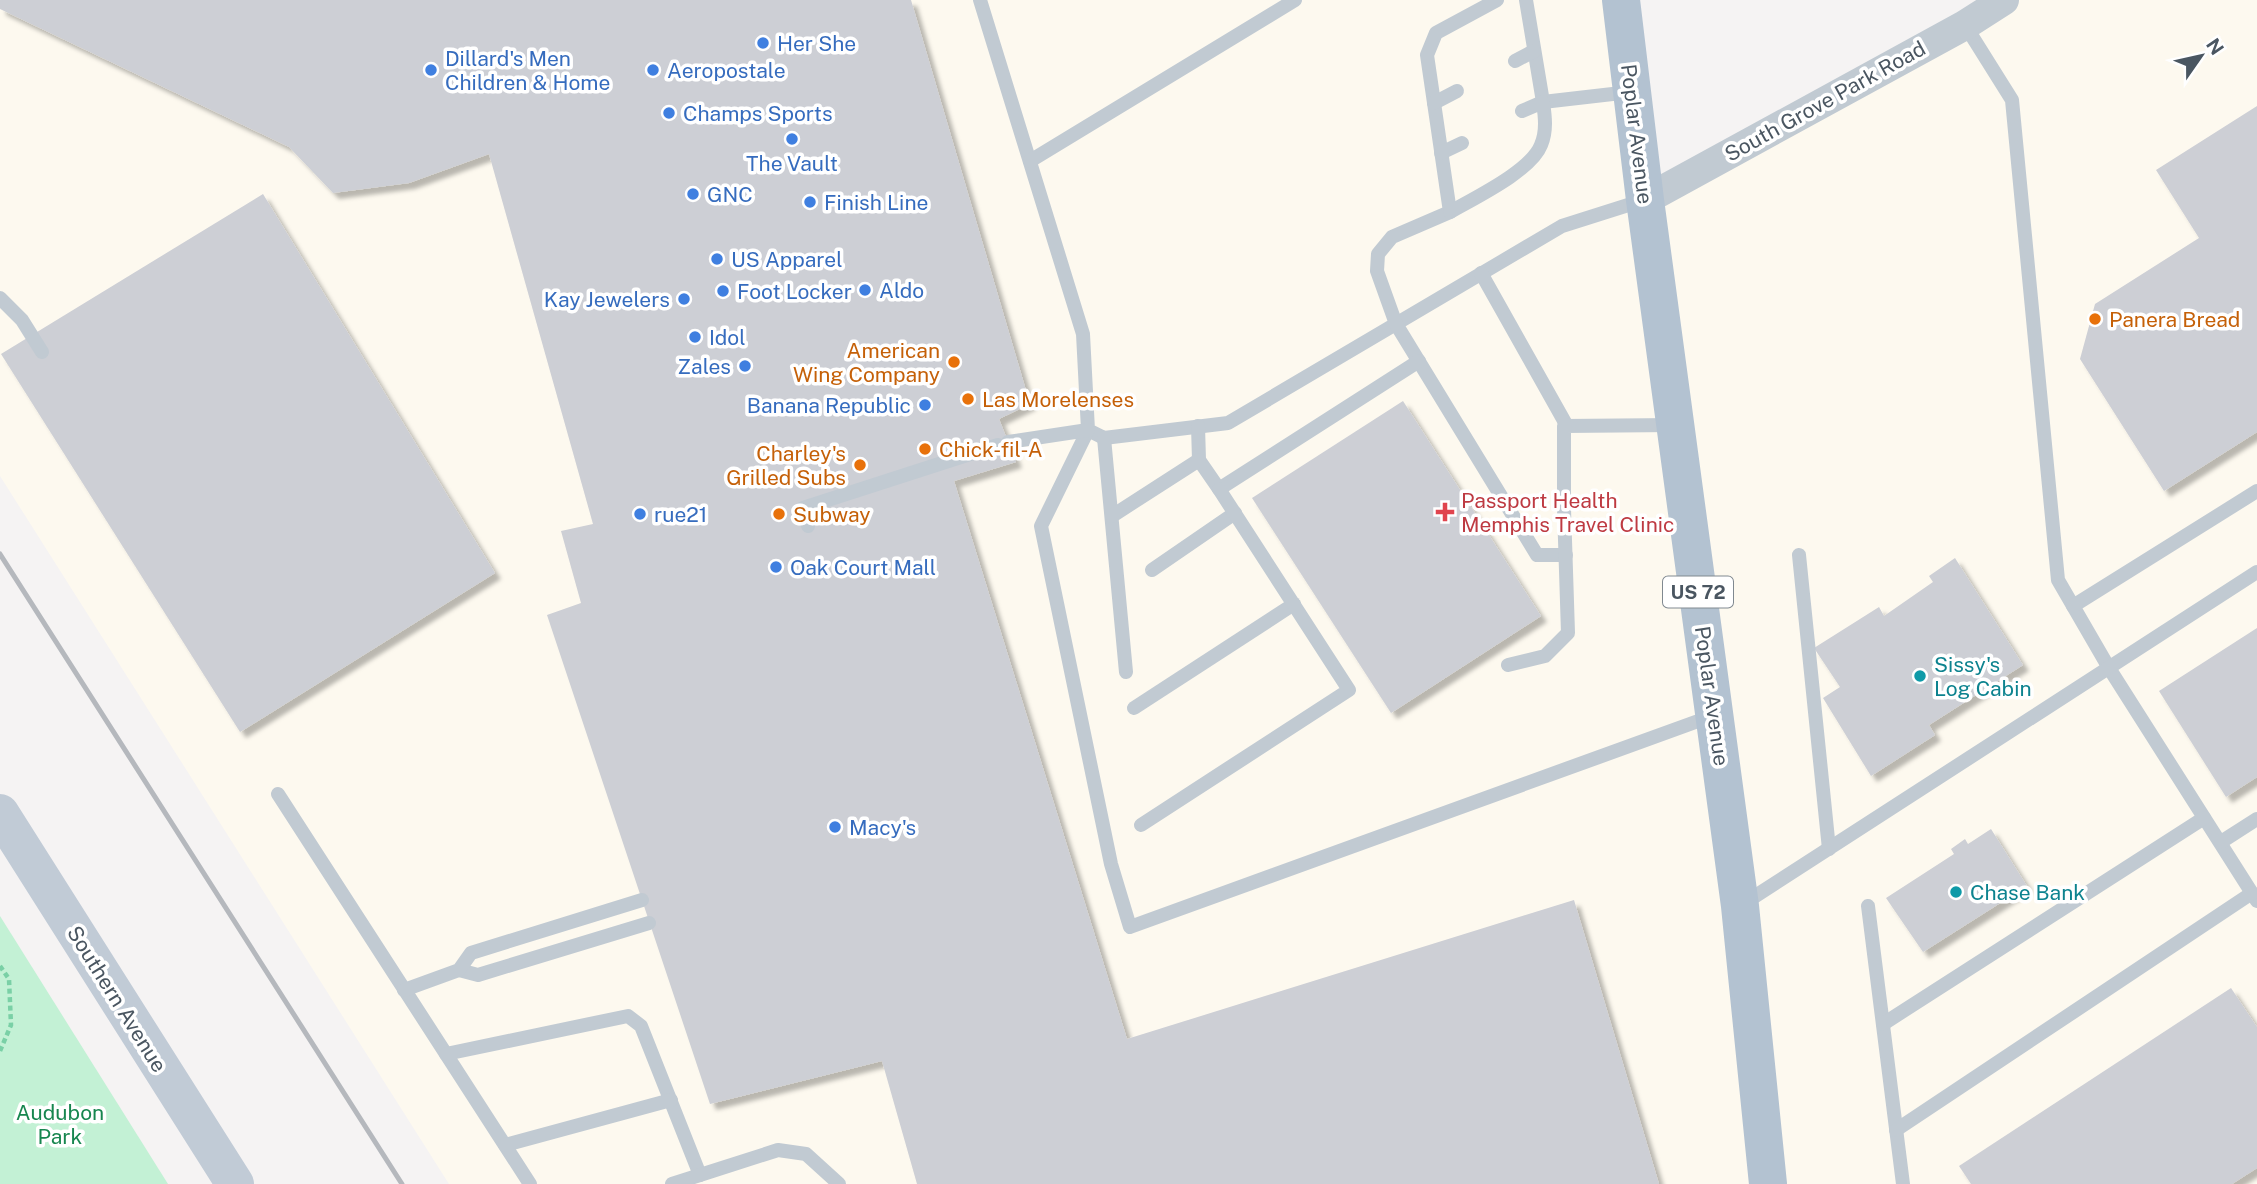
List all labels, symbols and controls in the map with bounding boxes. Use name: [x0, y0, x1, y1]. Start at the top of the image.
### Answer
north arrow: [2166, 21, 2236, 91]
place label: Her She: [777, 31, 856, 56]
text: N: [2202, 34, 2228, 59]
marker: Her She: [755, 35, 771, 51]
street label: South Grove Park Road: [1720, 35, 1930, 167]
place label: Dillard's Men Children & Home: [445, 46, 610, 95]
place label: Aeropostale: [667, 58, 786, 83]
marker: Dillard's Men Children & Home: [423, 62, 439, 78]
marker: Aeropostale: [645, 62, 661, 78]
street label: Poplar Avenue: [1616, 63, 1658, 205]
place label: Champs Sports: [683, 101, 833, 126]
marker: Champs Sports: [661, 105, 677, 121]
marker: The Vault: [784, 131, 800, 147]
place label: The Vault: [746, 151, 838, 176]
place label: GNC: [707, 182, 753, 207]
marker: GNC: [685, 186, 701, 202]
place label: Finish Line: [824, 190, 928, 215]
marker: Finish Line: [802, 194, 818, 210]
place label: US Apparel: [731, 247, 843, 272]
marker: US Apparel: [709, 251, 725, 267]
place label: Aldo: [879, 278, 924, 303]
place label: Foot Locker: [737, 279, 852, 304]
marker: Aldo: [857, 282, 873, 298]
marker: Foot Locker: [715, 283, 731, 299]
place label: Kay Jewelers: [544, 287, 670, 312]
marker: Kay Jewelers: [676, 291, 692, 307]
place label: Panera Bread: [2109, 307, 2240, 332]
marker: Panera Bread: [2087, 311, 2103, 327]
place label: Idol: [709, 325, 746, 350]
marker: Idol: [687, 329, 703, 345]
place label: American Wing Company: [793, 338, 940, 387]
place label: Zales: [678, 354, 731, 379]
marker: American Wing Company: [946, 354, 962, 370]
marker: Zales: [737, 358, 753, 374]
place label: Las Morelenses: [982, 387, 1134, 412]
marker: Las Morelenses: [960, 391, 976, 407]
place label: Banana Republic: [747, 393, 911, 418]
marker: Banana Republic: [917, 397, 933, 413]
place label: Chick-fil-A: [939, 437, 1043, 462]
place label: Charley's Grilled Subs: [726, 441, 846, 490]
marker: Chick-fil-A: [917, 441, 933, 457]
marker: Charley's Grilled Subs: [852, 457, 868, 473]
place label: Passport Health Memphis Travel Clinic: [1461, 488, 1674, 537]
place label: rue21: [654, 502, 707, 527]
place label: Subway: [793, 502, 870, 527]
marker: Passport Health Memphis Travel Clinic: [1435, 502, 1455, 522]
marker: rue21: [632, 506, 648, 522]
marker: Subway: [771, 506, 787, 522]
place label: Oak Court Mall: [790, 555, 936, 580]
marker: Oak Court Mall: [768, 559, 784, 575]
road number: US 72: [1663, 576, 1733, 608]
street label: Poplar Avenue: [1690, 625, 1734, 767]
place label: Sissy's Log Cabin: [1934, 652, 2032, 701]
marker: Sissy's Log Cabin: [1912, 668, 1928, 684]
place label: Macy's: [849, 815, 916, 840]
marker: Macy's: [827, 819, 843, 835]
place label: Chase Bank: [1970, 880, 2085, 905]
marker: Chase Bank: [1948, 884, 1964, 900]
street label: Southern Avenue: [62, 921, 172, 1077]
park label: Audubon Park: [16, 1100, 104, 1149]

